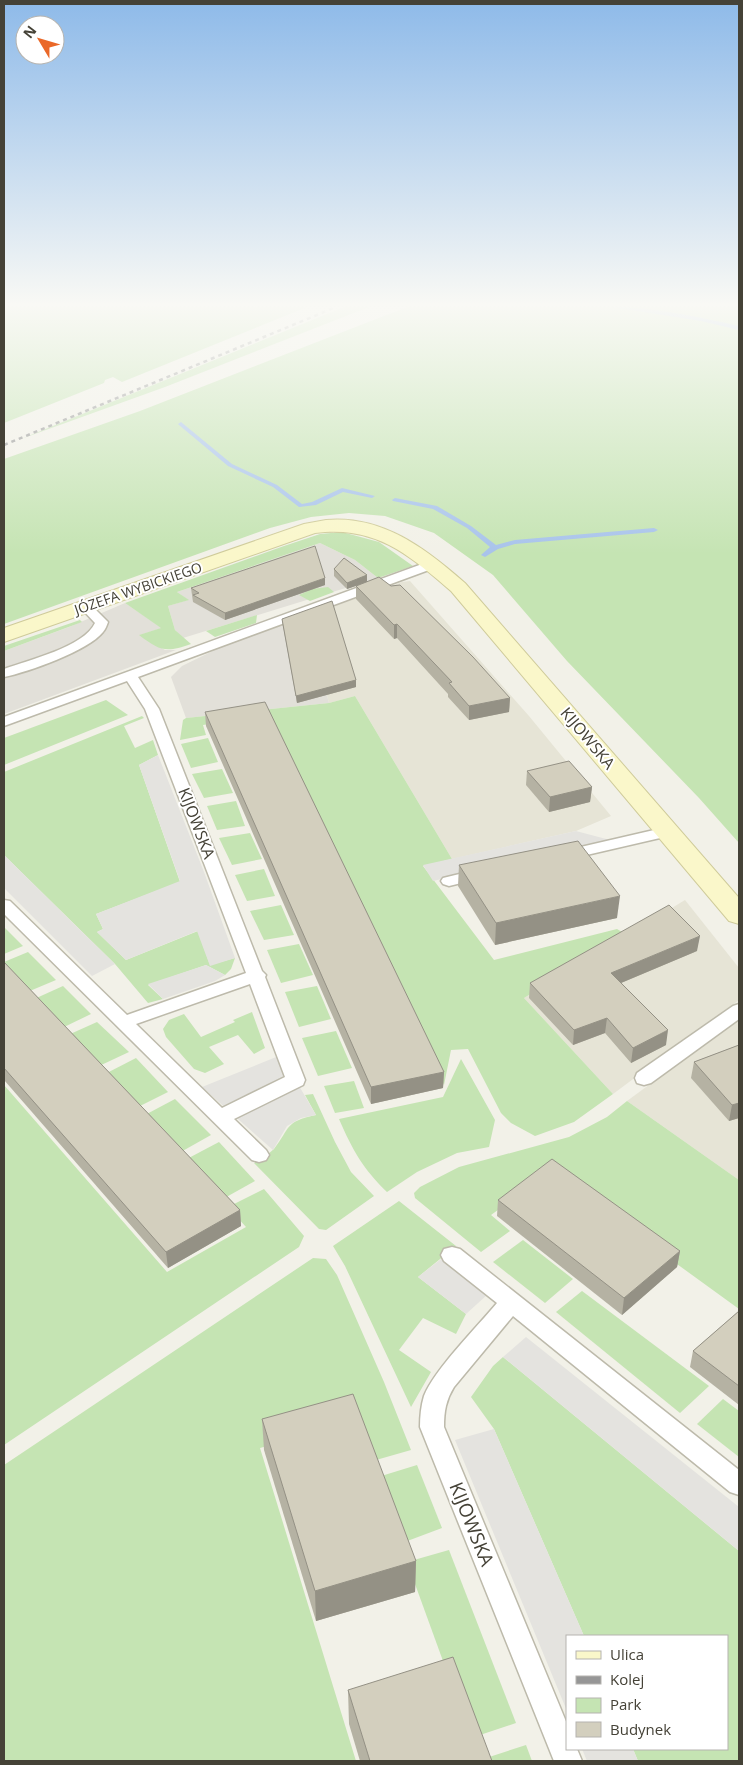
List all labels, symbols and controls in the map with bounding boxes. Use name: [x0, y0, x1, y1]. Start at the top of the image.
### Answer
north arrow: [15, 15, 65, 65]
text: N: [18, 21, 40, 42]
street label: JÓZEFA WYBICKIEGO: [70, 557, 205, 619]
street label: KIJOWSKA: [556, 702, 621, 774]
street label: KIJOWSKA: [173, 784, 221, 863]
street label: KIJOWSKA: [443, 1478, 501, 1570]
legend: [566, 1635, 728, 1750]
text: Ulica: [610, 1644, 644, 1664]
text: Kolej: [610, 1669, 644, 1689]
text: Park: [610, 1694, 641, 1714]
text: Budynek: [610, 1719, 671, 1739]

